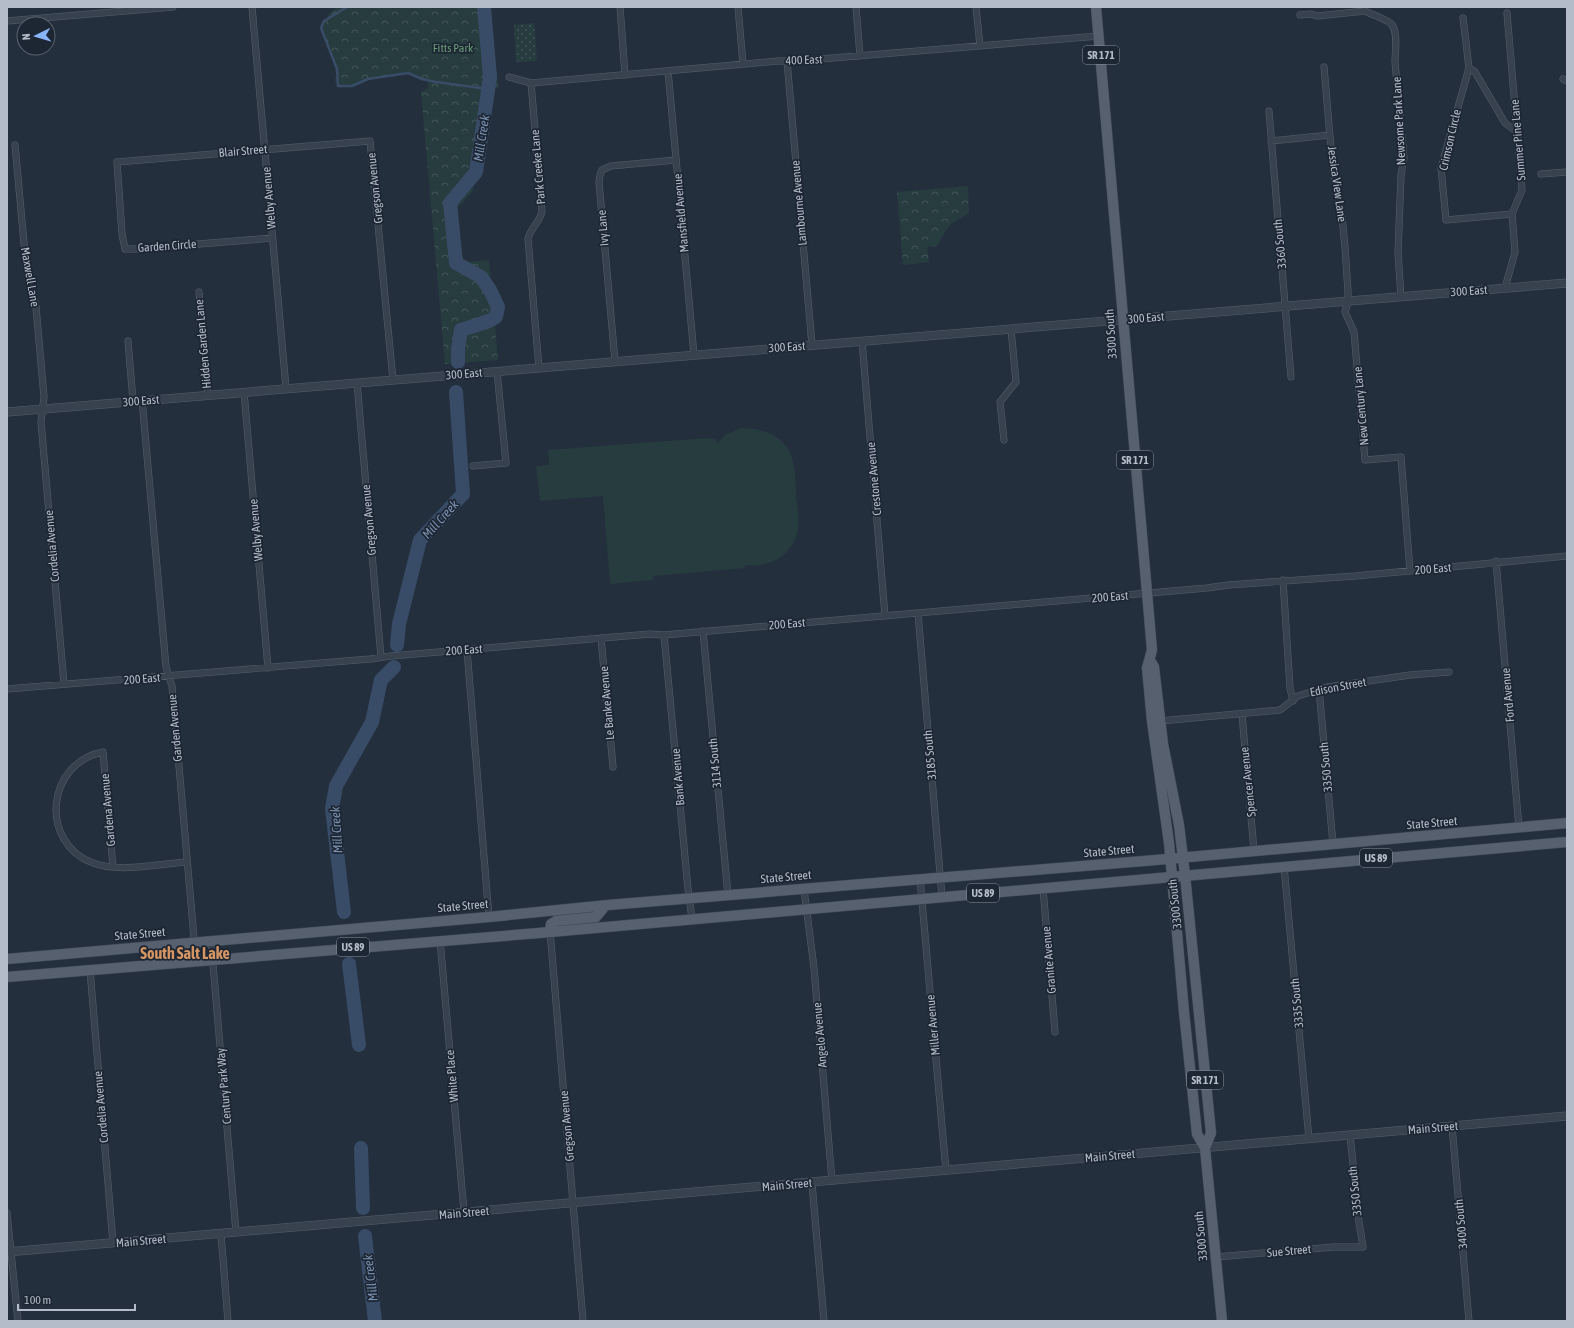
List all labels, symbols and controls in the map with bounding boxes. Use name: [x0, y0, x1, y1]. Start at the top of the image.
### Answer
north arrow: [16, 16, 56, 56]
text: N: [20, 33, 32, 41]
park label: Fitts Park: [433, 41, 474, 55]
road number: SR 171: [1083, 46, 1119, 64]
street label: 400 East: [785, 52, 823, 68]
street label: Newsome Park Lane: [1390, 77, 1408, 165]
street label: Summer Pine Lane: [1507, 99, 1529, 181]
street label: Crimson Circle: [1436, 108, 1464, 172]
water label: Mill Creek: [470, 113, 493, 162]
street label: Park Creeke Lane: [528, 129, 548, 205]
street label: Blair Street: [218, 142, 268, 160]
street label: Jessica View Lane: [1325, 145, 1349, 223]
street label: Gregson Avenue: [364, 152, 386, 224]
street label: Lambourne Avenue: [788, 160, 810, 246]
street label: Welby Avenue: [259, 166, 279, 230]
street label: Mansfield Avenue: [671, 173, 691, 253]
street label: Ivy Lane: [594, 209, 612, 247]
street label: 3360 South: [1271, 219, 1289, 269]
street label: Garden Circle: [137, 237, 197, 255]
street label: Maxwell Lane: [18, 246, 42, 308]
street label: 300 East: [1450, 283, 1488, 299]
street label: Hidden Garden Lane: [192, 299, 214, 389]
street label: 3300 South: [1102, 309, 1120, 359]
street label: 300 East: [1127, 309, 1166, 327]
street label: 300 East: [768, 339, 806, 355]
street label: 300 East: [445, 365, 484, 383]
street label: New Century Lane: [1351, 366, 1371, 446]
street label: 300 East: [122, 392, 161, 410]
street label: Crestone Avenue: [864, 442, 884, 516]
road number: SR 171: [1117, 451, 1153, 469]
street label: Gregson Avenue: [359, 484, 379, 556]
water label: Mill Creek: [419, 497, 462, 542]
street label: Welby Avenue: [246, 498, 266, 562]
street label: Cordelia Avenue: [42, 509, 62, 583]
street label: 200 East: [1414, 560, 1453, 578]
street label: 200 East: [1091, 588, 1130, 606]
street label: 200 East: [768, 615, 807, 633]
street label: 200 East: [445, 642, 483, 658]
street label: Le Banke Avenue: [597, 665, 617, 741]
street label: Ford Avenue: [1499, 667, 1517, 723]
street label: 200 East: [123, 670, 162, 688]
street label: Edison Street: [1309, 675, 1368, 699]
street label: Garden Avenue: [165, 694, 185, 762]
street label: 3185 South: [921, 730, 939, 780]
street label: 3114 South: [706, 738, 724, 788]
street label: 3350 South: [1317, 742, 1335, 792]
street label: Spencer Avenue: [1237, 746, 1259, 818]
street label: Bank Avenue: [669, 748, 687, 806]
street label: Gardena Avenue: [98, 773, 118, 847]
water label: Mill Creek: [327, 806, 346, 854]
street label: State Street: [1406, 814, 1458, 832]
street label: State Street: [1083, 842, 1135, 860]
road number: US 89: [1360, 849, 1392, 867]
street label: State Street: [760, 868, 812, 886]
street label: 3300 South: [1165, 878, 1185, 930]
road number: US 89: [967, 884, 999, 902]
street label: State Street: [437, 897, 489, 915]
street label: State Street: [114, 925, 166, 943]
street label: Granite Avenue: [1039, 926, 1059, 994]
road number: US 89: [337, 938, 369, 956]
district label: South Salt Lake: [140, 944, 230, 962]
street label: 3335 South: [1288, 978, 1306, 1028]
street label: Miller Avenue: [923, 994, 943, 1056]
street label: Angelo Avenue: [810, 1002, 830, 1068]
street label: Century Park Way: [214, 1047, 234, 1125]
street label: White Place: [443, 1049, 461, 1103]
street label: Cordelia Avenue: [91, 1070, 111, 1144]
road number: SR 171: [1187, 1071, 1223, 1089]
street label: Gregson Avenue: [557, 1090, 577, 1162]
street label: Main Street: [1407, 1119, 1459, 1137]
street label: Main Street: [1084, 1147, 1136, 1165]
street label: 3350 South: [1345, 1165, 1365, 1217]
street label: Main Street: [761, 1176, 813, 1194]
street label: 3400 South: [1452, 1199, 1470, 1249]
street label: Main Street: [438, 1204, 490, 1222]
street label: 3300 South: [1192, 1211, 1210, 1261]
street label: Main Street: [115, 1232, 167, 1250]
street label: Sue Street: [1266, 1242, 1312, 1260]
water label: Mill Creek: [360, 1253, 381, 1302]
scale bar: [18, 1286, 135, 1312]
text: 100 m: [24, 1293, 51, 1307]

